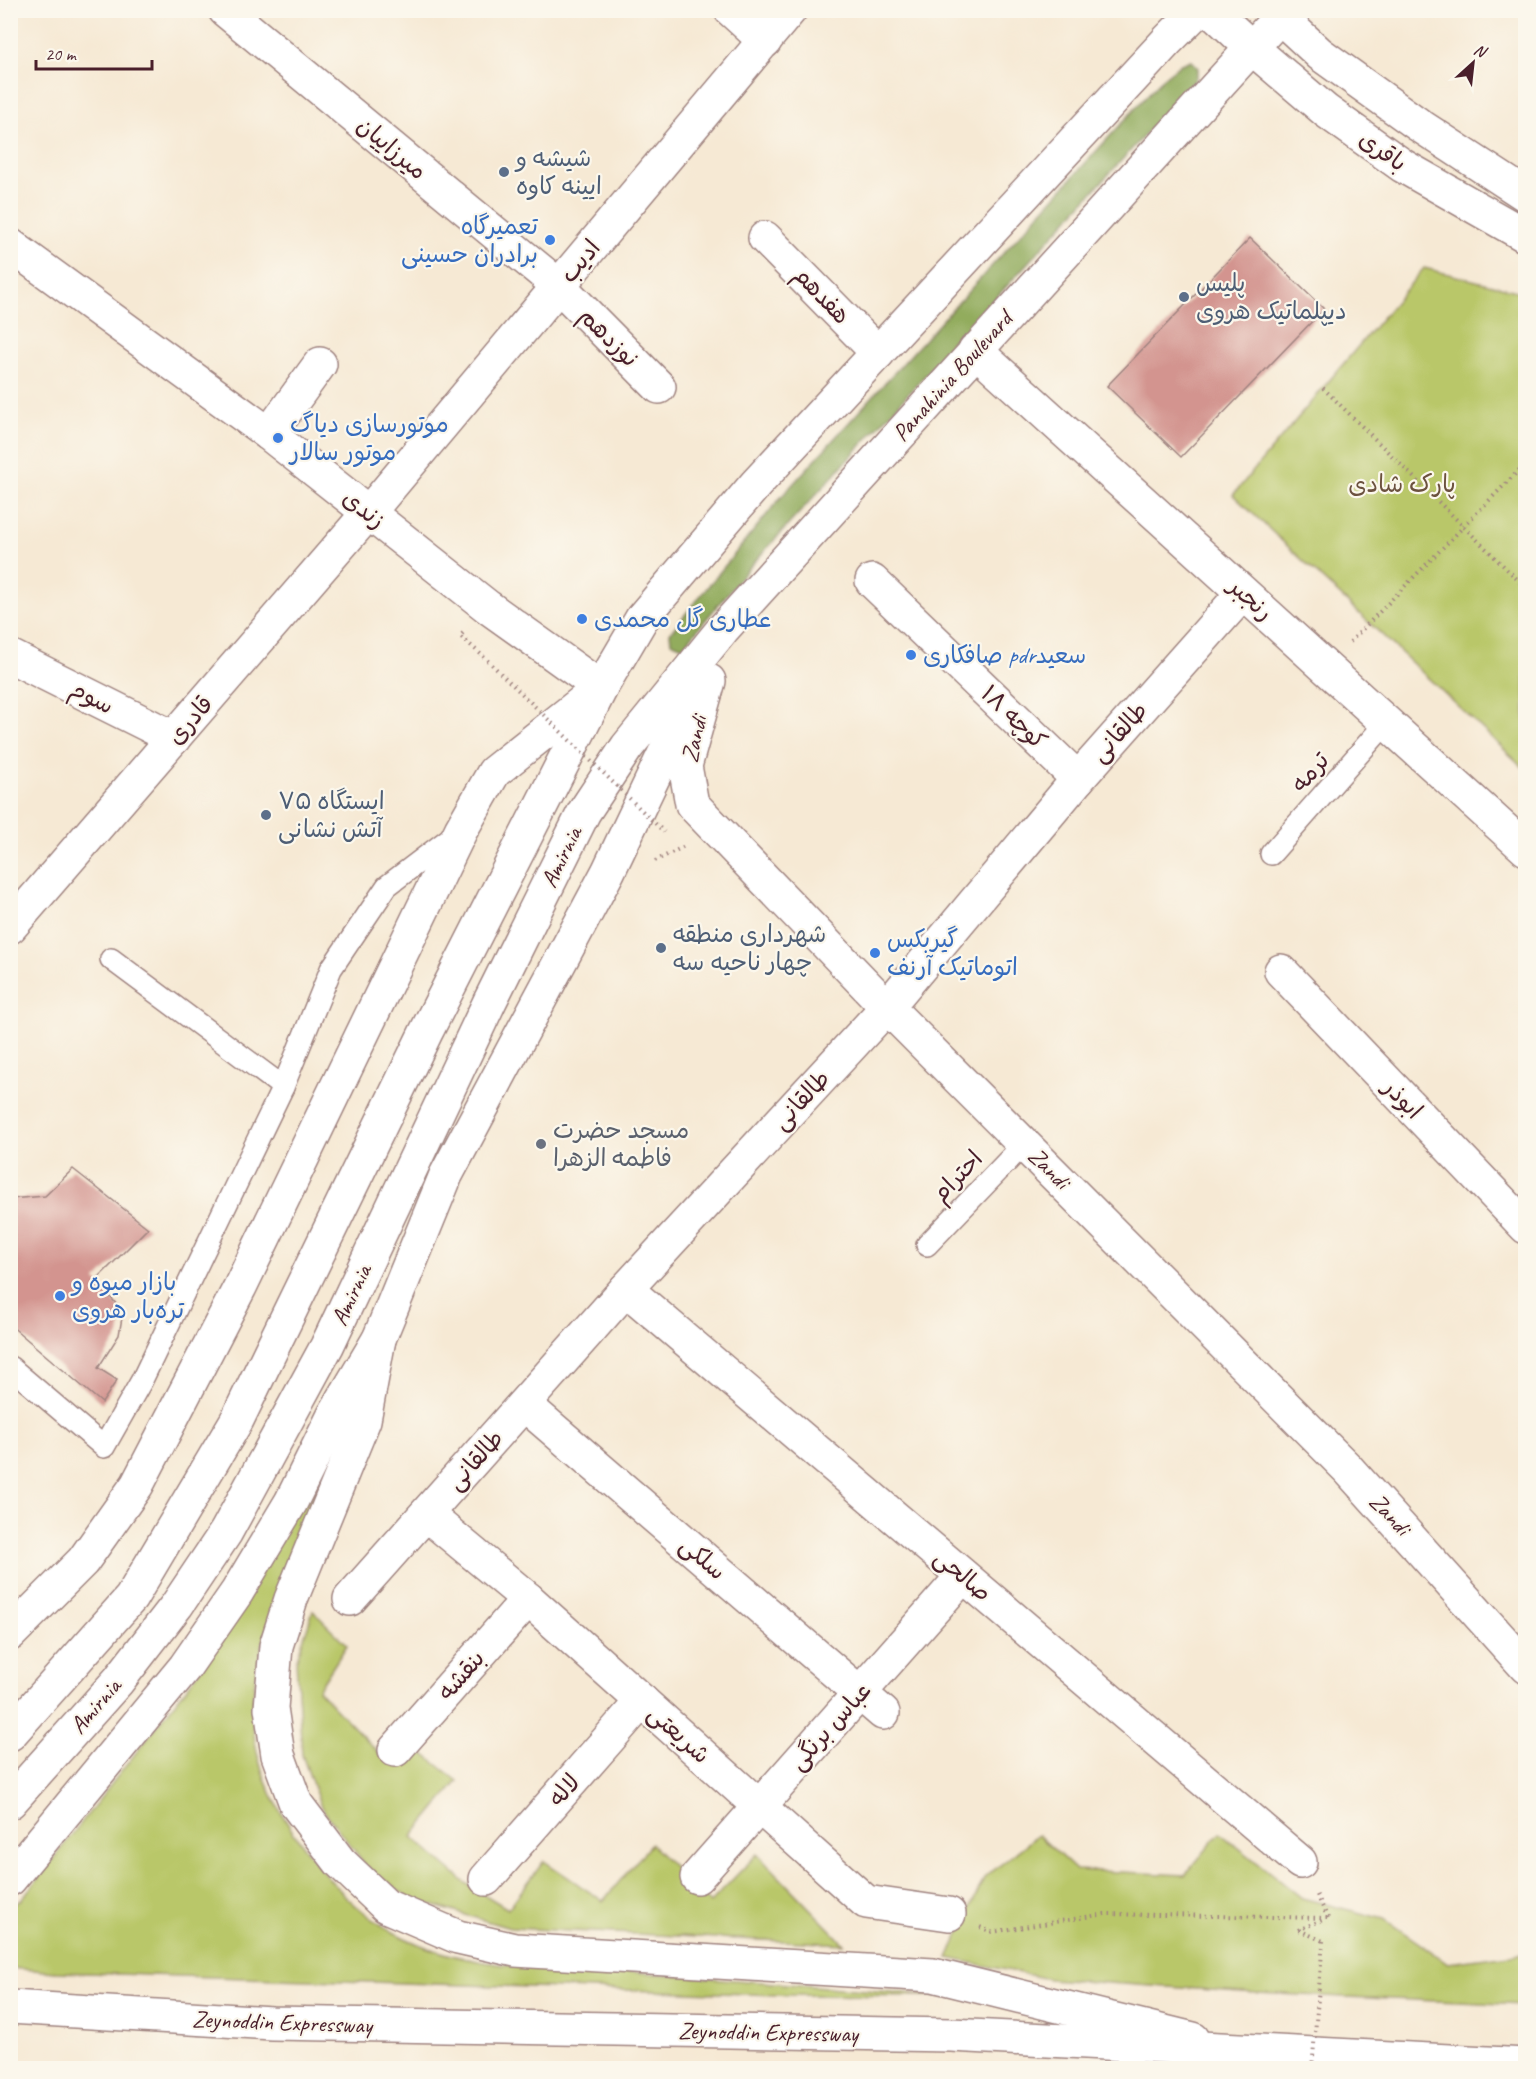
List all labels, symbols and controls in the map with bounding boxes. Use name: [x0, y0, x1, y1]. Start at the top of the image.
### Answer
scale bar: [36, 33, 152, 71]
north arrow: [1443, 33, 1503, 93]
text: N: [1470, 39, 1491, 63]
text: 20 m: [45, 43, 78, 65]
street label: میرزاییان: [351, 110, 433, 186]
street label: باقری: [1353, 124, 1413, 178]
place label: شیشه و ایینه کاوه: [514, 143, 602, 201]
marker: شیشه و ایینه کاوه: [497, 165, 511, 179]
place label: تعمیرگاه برادران حسینی: [401, 211, 539, 269]
marker: تعمیرگاه برادران حسینی: [543, 233, 557, 247]
street label: ادیب: [553, 233, 607, 289]
street label: هفدهم: [785, 260, 857, 332]
place label: پلیس دیپلماتیک هروی: [1196, 268, 1347, 326]
marker: پلیس دیپلماتیک هروی: [1177, 290, 1191, 304]
street label: نوزدهم: [571, 301, 645, 375]
street label: Panahinia Boulevard: [886, 302, 1021, 447]
place label: موتورسازی دیاگ موتور سالار: [288, 409, 449, 467]
marker: موتورسازی دیاگ موتور سالار: [271, 431, 285, 445]
park label: پارک شادی: [1348, 469, 1456, 499]
street label: زندی: [336, 483, 392, 535]
street label: رنجبر: [1221, 570, 1280, 627]
place label: عطاری گل محمدی: [594, 604, 772, 634]
marker: عطاری گل محمدی: [575, 612, 589, 626]
place label: صافکاری pdrسعید: [923, 640, 1086, 670]
marker: صافکاری pdrسعید: [904, 648, 918, 662]
street label: سوم: [64, 673, 119, 723]
street label: کوچه ۱۸: [975, 678, 1053, 756]
street label: قادری: [160, 689, 220, 751]
street label: طالقانی: [1084, 695, 1154, 769]
street label: Zandi: [674, 710, 714, 765]
street label: ترمه: [1284, 745, 1336, 798]
place label: ایستگاه ۷۵ آتش نشانی: [278, 786, 385, 844]
marker: ایستگاه ۷۵ آتش نشانی: [259, 808, 273, 822]
street label: Amirnia: [534, 820, 589, 892]
place label: شهرداری منطقه چهار ناحیه سه: [673, 919, 826, 977]
place label: گیربکس اتوماتیک آرنف: [887, 924, 1018, 982]
marker: شهرداری منطقه چهار ناحیه سه: [654, 941, 668, 955]
marker: گیربکس اتوماتیک آرنف: [868, 946, 882, 960]
street label: طالقانی: [766, 1064, 836, 1136]
street label: ابوذر: [1375, 1071, 1429, 1125]
place label: مسجد حضرت فاطمه الزهرا: [553, 1115, 689, 1173]
marker: مسجد حضرت فاطمه الزهرا: [534, 1137, 548, 1151]
street label: Zandi: [1022, 1141, 1078, 1197]
street label: احترام: [925, 1144, 992, 1211]
street label: Amirnia: [324, 1258, 379, 1330]
place label: بازار میوه و تره‌بار هروی: [70, 1267, 185, 1325]
marker: بازار میوه و تره‌بار هروی: [53, 1289, 67, 1303]
street label: طالقانی: [440, 1423, 510, 1497]
street label: Zandi: [1363, 1486, 1419, 1543]
street label: سلکی: [674, 1530, 732, 1586]
street label: صالحی: [928, 1542, 998, 1608]
street label: بنقشه: [431, 1644, 491, 1706]
street label: Amirnia: [63, 1670, 129, 1740]
street label: عباس برنگی: [782, 1676, 878, 1776]
street label: شریعتی: [642, 1698, 716, 1770]
street label: لاله: [542, 1767, 586, 1813]
street label: Zeynoddin Expressway: [192, 2004, 374, 2040]
street label: Zeynoddin Expressway: [678, 2015, 860, 2049]

